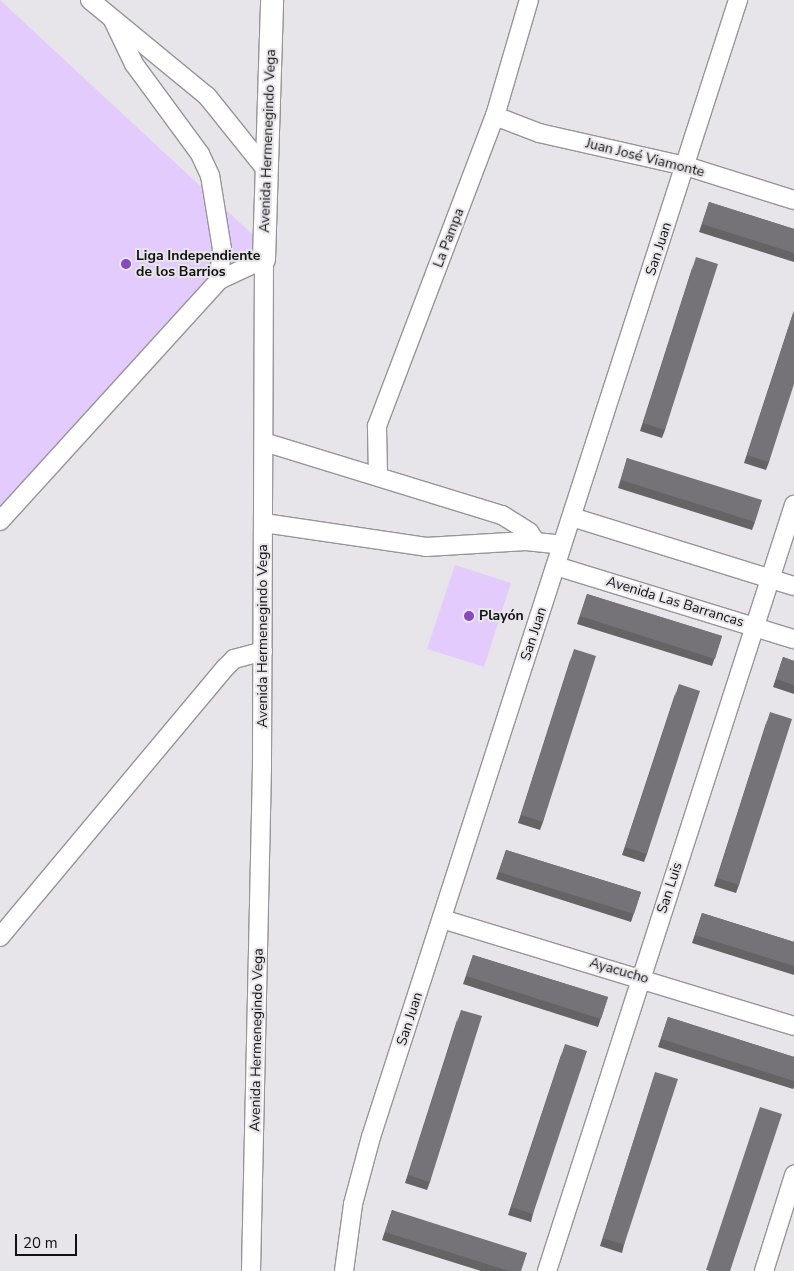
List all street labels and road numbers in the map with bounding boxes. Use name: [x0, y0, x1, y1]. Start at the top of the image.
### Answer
street label: Avenida Hermenegindo Vega: [256, 49, 280, 233]
street label: Juan José Viamonte: [584, 135, 706, 181]
street label: La Pampa: [430, 206, 468, 270]
street label: San Juan: [642, 220, 676, 278]
street label: Avenida Hermenegindo Vega: [255, 544, 271, 728]
street label: Avenida Las Barrancas: [604, 573, 746, 631]
street label: San Juan: [517, 605, 551, 663]
street label: San Luis: [654, 860, 686, 916]
street label: Avenida Hermenegindo Vega: [247, 948, 267, 1132]
street label: Ayacucho: [587, 955, 651, 987]
street label: San Juan: [393, 990, 427, 1048]

